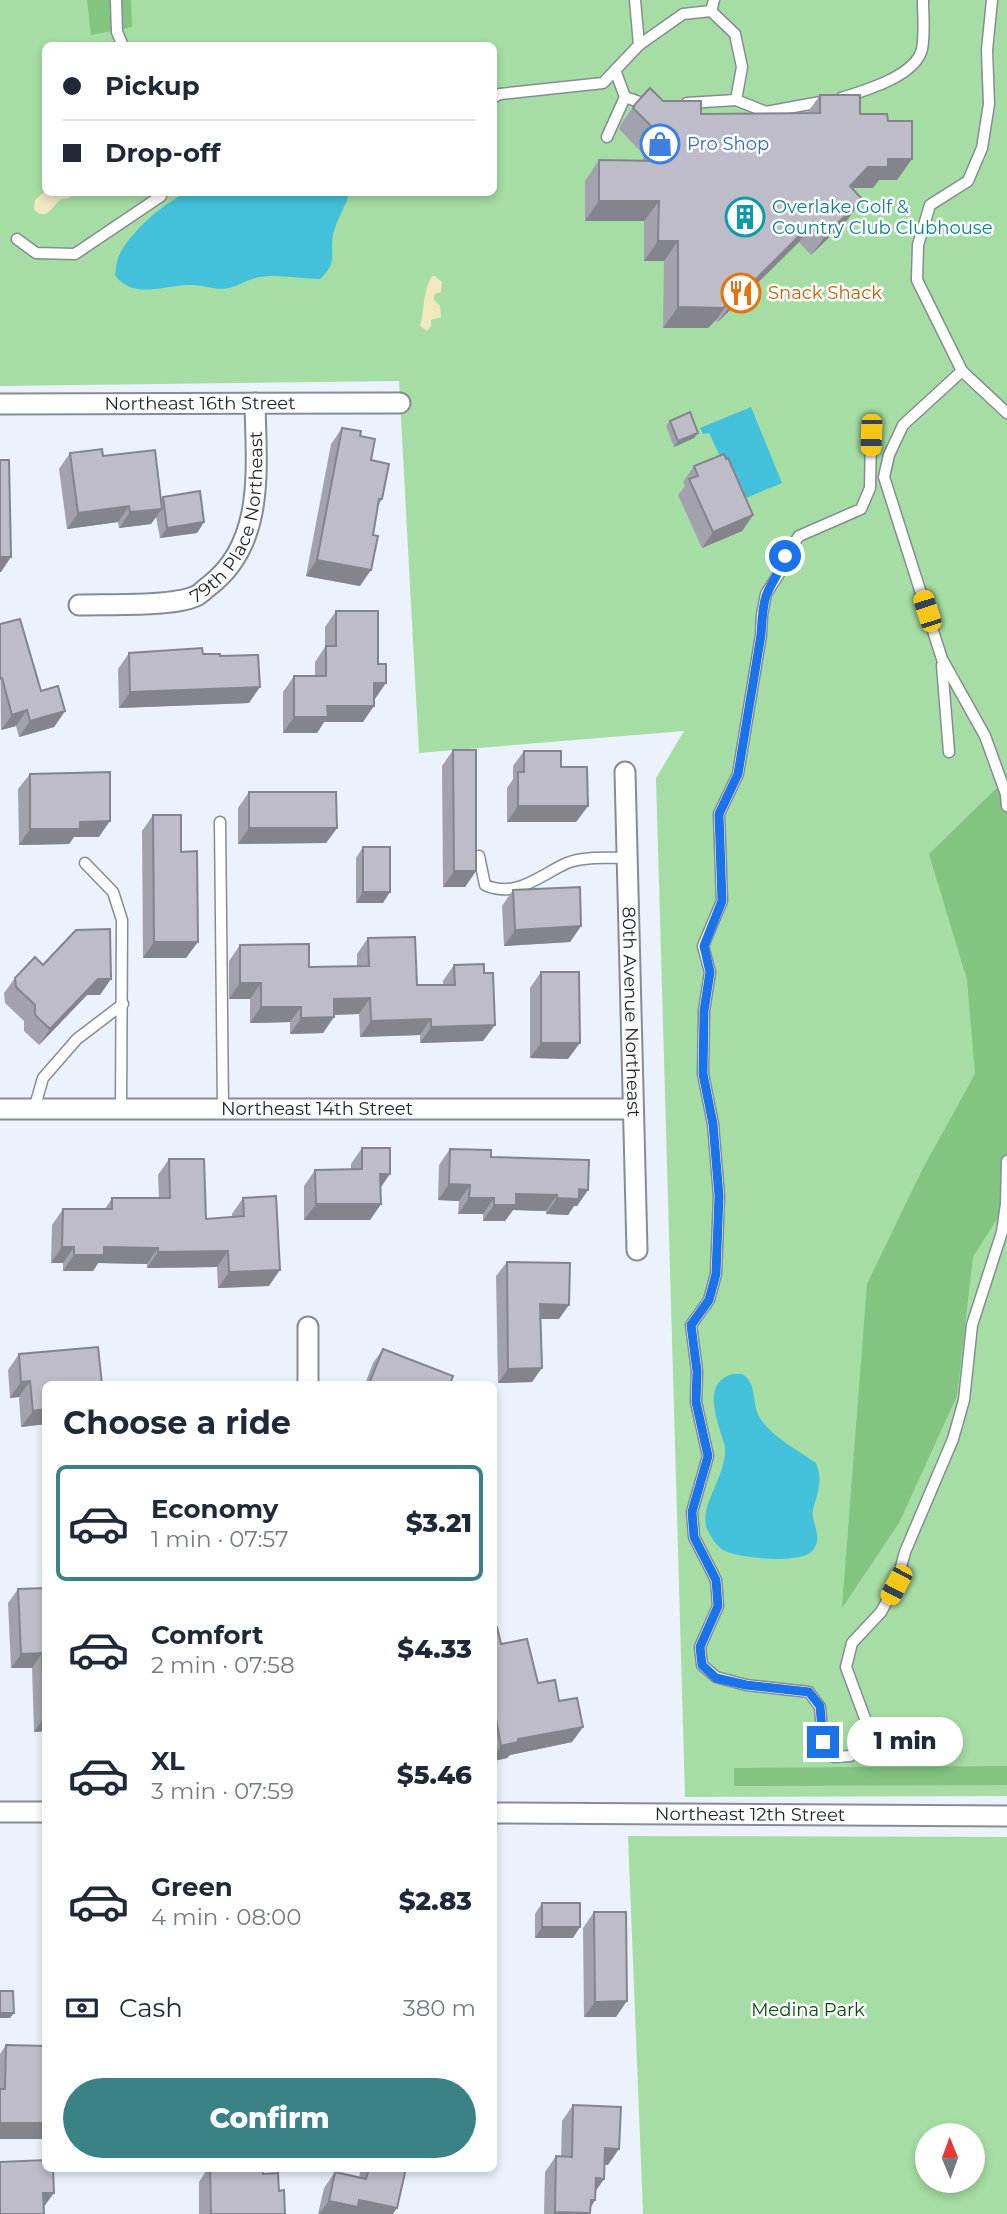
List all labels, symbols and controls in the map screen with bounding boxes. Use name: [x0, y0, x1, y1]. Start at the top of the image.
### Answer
text: Pickup: [105, 70, 200, 102]
shop icon: Pro Shop: [639, 123, 681, 165]
place label: Pro Shop: [687, 133, 769, 155]
text: Drop-off: [105, 137, 220, 169]
building icon: Overlake Golf & Country Club Clubhouse: [724, 196, 766, 238]
place label: Overlake Golf & Country Club Clubhouse: [772, 196, 993, 239]
restaurant icon: Snack Shack: [720, 272, 762, 314]
place label: Snack Shack: [768, 282, 882, 304]
street label: Northeast 16th Street: [104, 392, 296, 415]
car: [860, 414, 883, 456]
street label: 79th Place Northeast: [186, 431, 267, 608]
route start: [769, 540, 801, 572]
car: [911, 588, 944, 634]
street label: 80th Avenue Northeast: [617, 906, 645, 1118]
street label: Northeast 14th Street: [221, 1098, 413, 1120]
text: Choose a ride: [63, 1403, 291, 1442]
icon: car: [67, 1492, 130, 1555]
text: Economy: [151, 1493, 278, 1525]
text: $3.21: [406, 1507, 472, 1539]
text: 1 min · 07:57: [151, 1525, 289, 1553]
car: [877, 1562, 916, 1608]
icon: car: [67, 1618, 130, 1681]
text: Comfort: [151, 1619, 263, 1651]
text: $4.33: [397, 1633, 472, 1665]
text: 2 min · 07:58: [151, 1651, 295, 1679]
callout: 1 min: [848, 1718, 963, 1766]
route end: [807, 1726, 839, 1758]
text: 1 min: [873, 1727, 937, 1755]
icon: car: [67, 1744, 130, 1807]
text: XL: [151, 1745, 185, 1777]
text: $5.46: [397, 1759, 472, 1791]
text: 3 min · 07:59: [151, 1777, 294, 1805]
street label: Northeast 12th Street: [655, 1803, 845, 1826]
icon: car: [67, 1870, 130, 1933]
text: Green: [151, 1871, 233, 1903]
text: $2.83: [399, 1885, 472, 1917]
text: 4 min · 08:00: [151, 1903, 301, 1931]
icon: cash: [63, 1989, 101, 2027]
text: Cash: [119, 1992, 183, 2024]
text: 380 m: [403, 1994, 476, 2022]
park label: Medina Park: [751, 1999, 865, 2021]
button: Confirm: [63, 2078, 476, 2158]
north arrow: [915, 2123, 985, 2193]
map controls: [915, 2123, 985, 2193]

